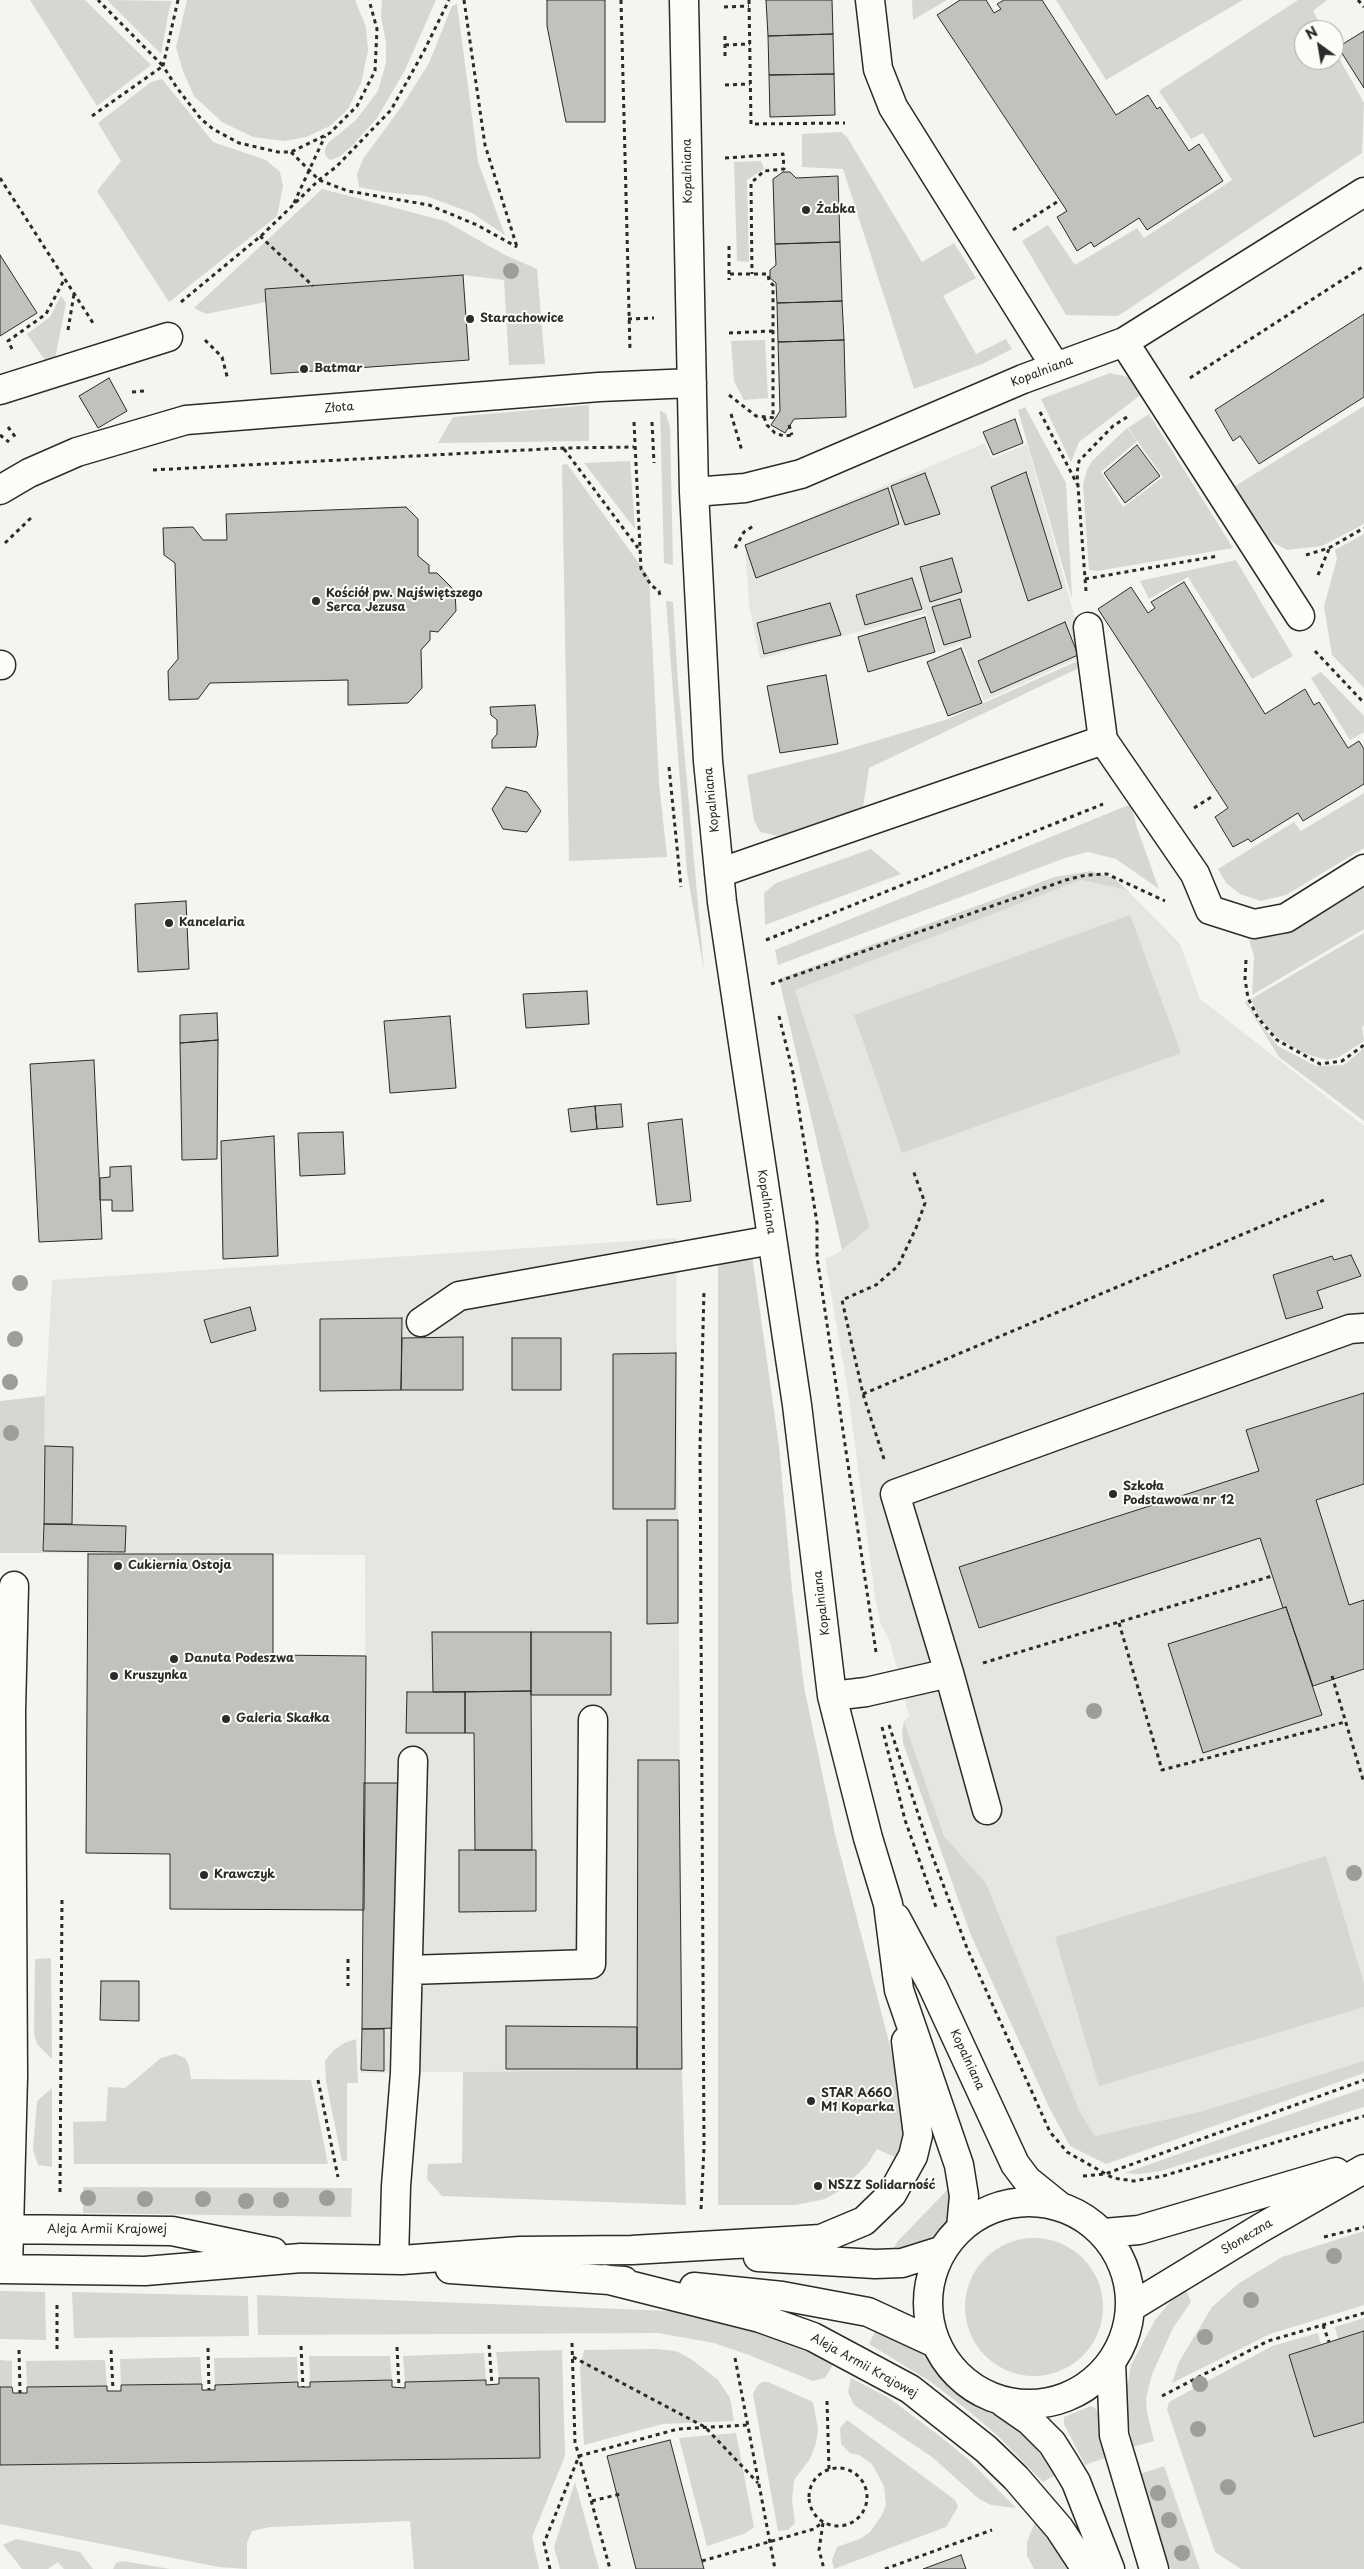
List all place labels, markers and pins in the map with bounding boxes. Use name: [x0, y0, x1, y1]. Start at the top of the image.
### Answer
place label: Żabka: [816, 203, 856, 217]
marker: Żabka: [800, 204, 812, 216]
place label: Starachowice: [480, 312, 564, 326]
marker: Starachowice: [464, 313, 476, 325]
place label: Batmar: [314, 362, 362, 376]
marker: Batmar: [298, 363, 310, 375]
place label: Kościół pw. Najświętszego Serca Jezusa: [326, 587, 483, 615]
marker: Kościół pw. Najświętszego Serca Jezusa: [310, 595, 322, 607]
place label: Kancelaria: [179, 916, 245, 930]
marker: Kancelaria: [163, 917, 175, 929]
place label: Szkoła Podstawowa nr 12: [1123, 1480, 1234, 1508]
marker: Szkoła Podstawowa nr 12: [1107, 1488, 1119, 1500]
place label: Cukiernia Ostoja: [128, 1559, 232, 1573]
marker: Cukiernia Ostoja: [112, 1560, 124, 1572]
place label: Danuta Podeszwa: [184, 1652, 294, 1666]
marker: Danuta Podeszwa: [168, 1653, 180, 1665]
place label: Kruszynka: [124, 1669, 188, 1683]
marker: Kruszynka: [108, 1670, 120, 1682]
place label: Galeria Skałka: [236, 1712, 330, 1726]
marker: Galeria Skałka: [220, 1713, 232, 1725]
place label: Krawczyk: [214, 1868, 275, 1882]
marker: Krawczyk: [198, 1869, 210, 1881]
place label: STAR A660 M1 Koparka: [821, 2087, 895, 2115]
marker: STAR A660 M1 Koparka: [805, 2095, 817, 2107]
place label: NSZZ Solidarność: [828, 2179, 935, 2193]
marker: NSZZ Solidarność: [812, 2180, 824, 2192]

